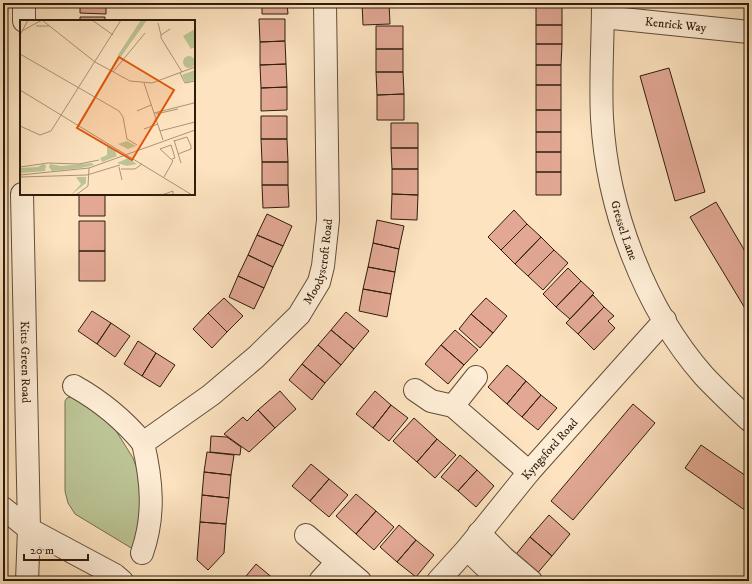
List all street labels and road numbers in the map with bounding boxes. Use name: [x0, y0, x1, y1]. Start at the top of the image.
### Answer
street label: Kenrick Way: [644, 14, 707, 36]
street label: Gressel Lane: [607, 199, 641, 263]
street label: Moodyscroft Road: [300, 218, 336, 307]
street label: Kitts Green Road: [17, 321, 33, 403]
street label: Kyngsford Road: [519, 415, 581, 483]

